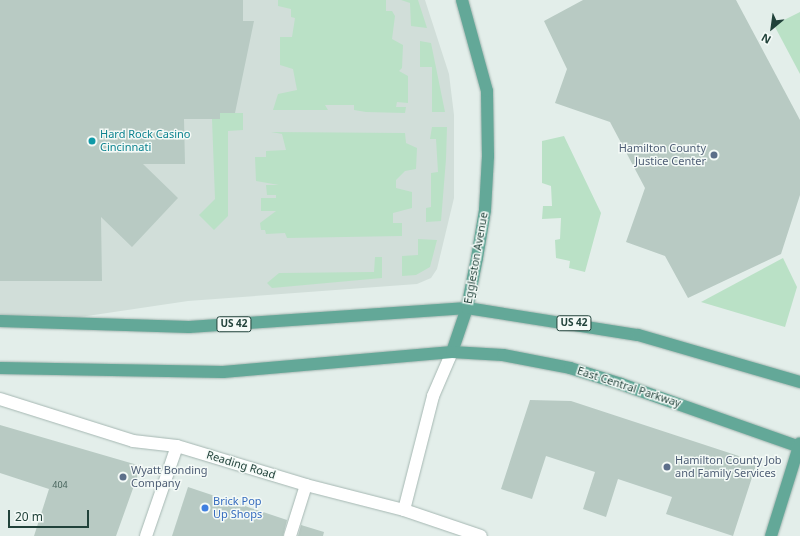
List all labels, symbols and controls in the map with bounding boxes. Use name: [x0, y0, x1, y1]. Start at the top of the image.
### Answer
north arrow: [752, 8, 792, 48]
text: N: [758, 30, 773, 48]
place label: Hard Rock Casino Cincinnati: [100, 128, 190, 154]
marker: Hard Rock Casino Cincinnati: [87, 136, 97, 146]
place label: Hamilton County Justice Center: [619, 142, 706, 168]
marker: Hamilton County Justice Center: [709, 150, 719, 160]
street label: Eggleston Avenue: [461, 211, 491, 305]
road number: US 42: [556, 315, 592, 331]
road number: US 42: [216, 316, 252, 332]
street label: East Central Parkway: [576, 364, 682, 410]
street label: Reading Road: [205, 448, 277, 482]
place label: Hamilton County Job and Family Services: [675, 454, 782, 480]
marker: Hamilton County Job and Family Services: [662, 462, 672, 472]
place label: Wyatt Bonding Company: [131, 464, 208, 490]
marker: Wyatt Bonding Company: [118, 472, 128, 482]
house number: 404: [52, 480, 68, 490]
place label: Brick Pop Up Shops: [213, 495, 262, 521]
scale bar: [10, 502, 91, 528]
marker: Brick Pop Up Shops: [200, 503, 210, 513]
text: 20 m: [15, 508, 43, 525]

